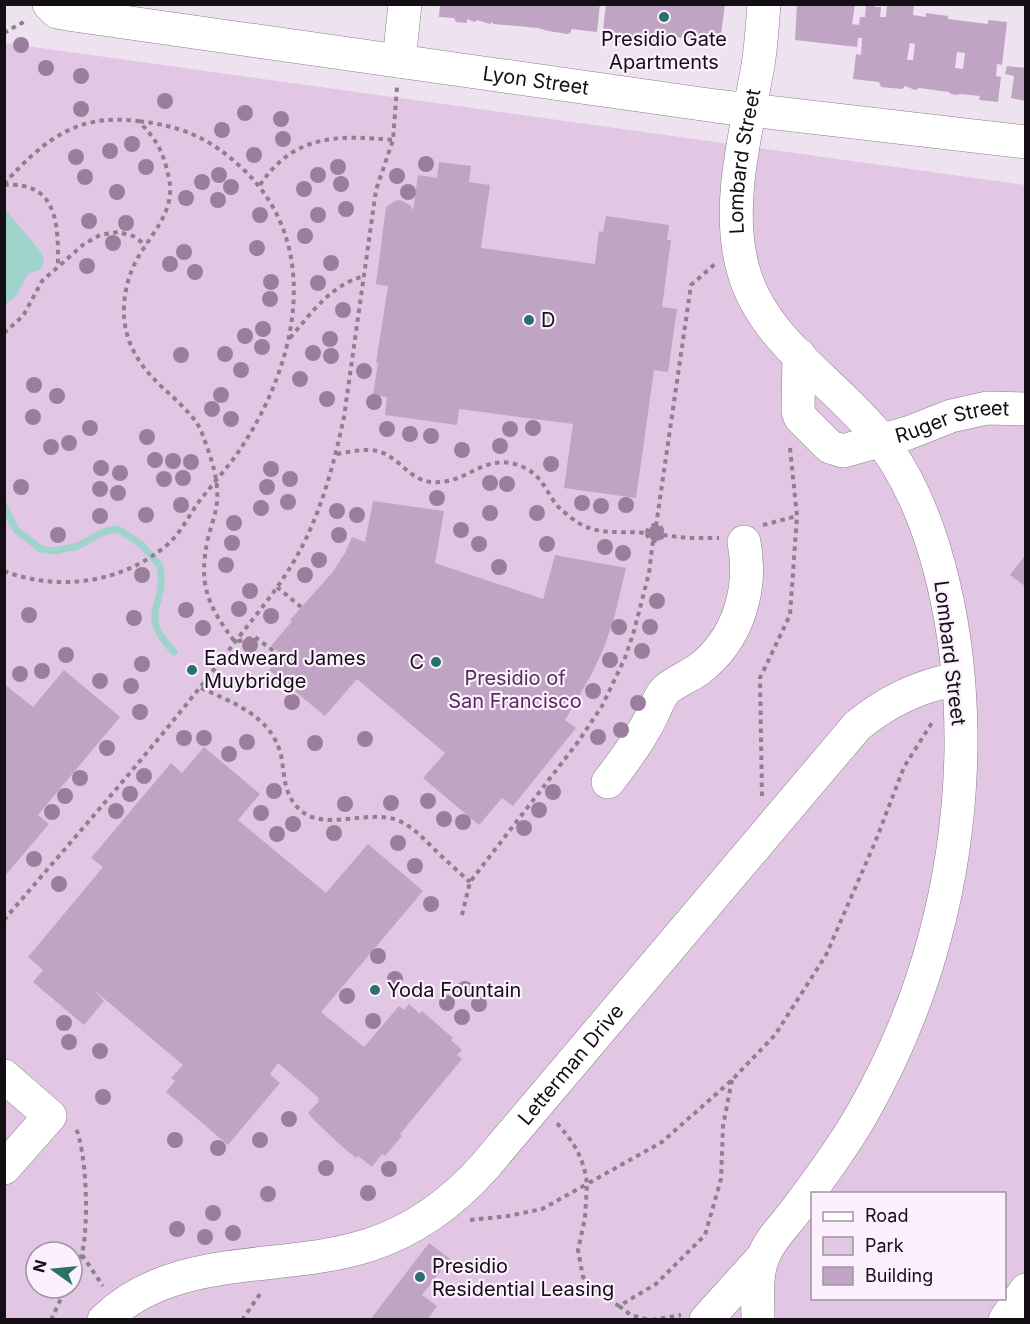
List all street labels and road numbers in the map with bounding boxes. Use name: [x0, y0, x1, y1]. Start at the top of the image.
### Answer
street label: Lyon Street: [481, 61, 591, 100]
street label: Lombard Street: [724, 86, 765, 235]
street label: Ruger Street: [892, 395, 1010, 448]
street label: Lombard Street: [929, 579, 971, 727]
street label: Letterman Drive: [513, 999, 629, 1130]

